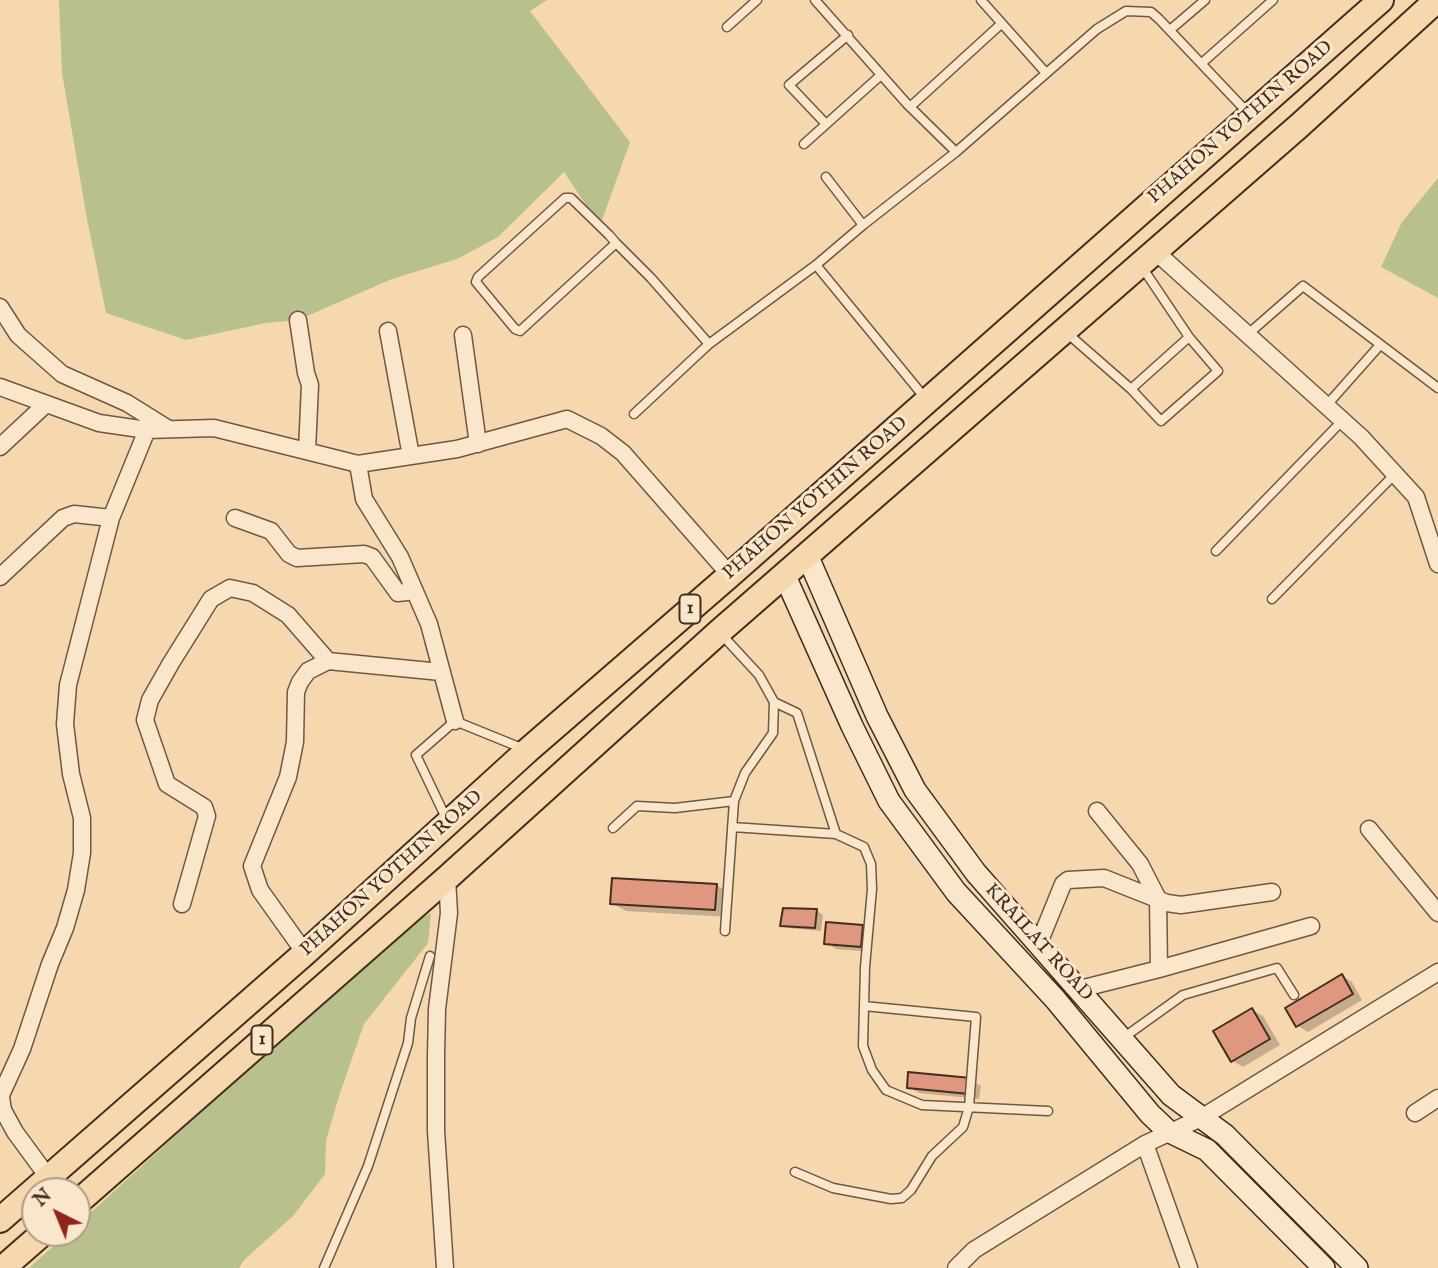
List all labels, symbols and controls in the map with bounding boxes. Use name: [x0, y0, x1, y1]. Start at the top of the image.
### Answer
street label: PHAHON YOTHIN ROAD: [1144, 37, 1338, 209]
street label: PHAHON YOTHIN ROAD: [719, 413, 913, 585]
road number: 1: [680, 594, 700, 624]
street label: PHAHON YOTHIN ROAD: [296, 786, 488, 962]
street label: KRAILAT ROAD: [979, 879, 1097, 1007]
road number: 1: [252, 1026, 272, 1055]
north arrow: [21, 1177, 91, 1247]
text: N: [29, 1184, 57, 1212]

